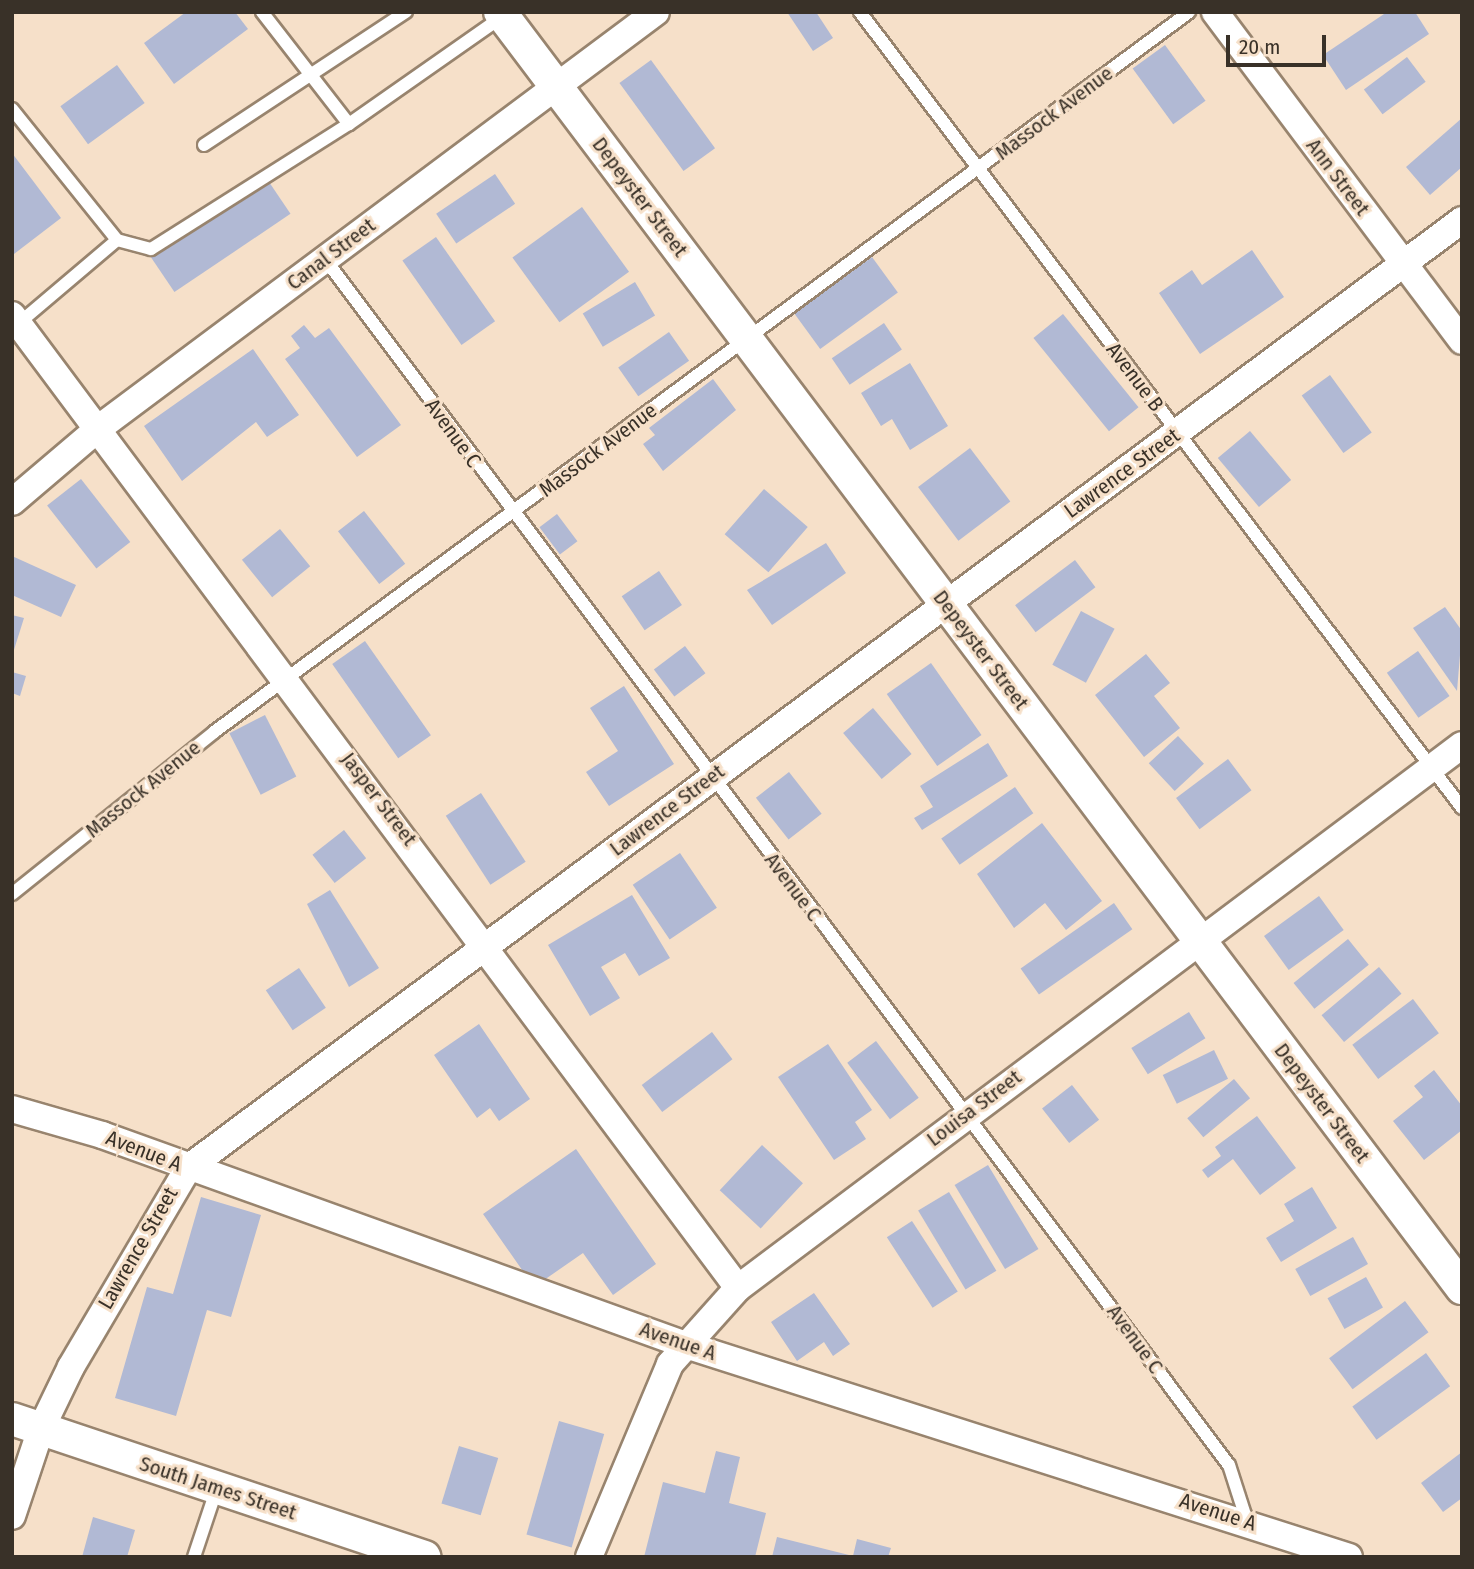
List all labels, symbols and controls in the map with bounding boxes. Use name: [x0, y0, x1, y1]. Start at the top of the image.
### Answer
scale bar: [1229, 21, 1329, 65]
text: 20 m: [1239, 34, 1280, 60]
street label: Massock Avenue: [990, 61, 1118, 165]
street label: Depeyster Street: [587, 132, 693, 262]
street label: Ann Street: [1301, 134, 1375, 220]
street label: Canal Street: [282, 213, 380, 295]
street label: Avenue B: [1101, 338, 1169, 416]
street label: Avenue C: [420, 394, 486, 472]
street label: Massock Avenue: [534, 398, 662, 502]
street label: Lawrence Street: [1059, 423, 1185, 523]
street label: Depeyster Street: [928, 585, 1034, 715]
street label: Massock Avenue: [80, 735, 206, 843]
street label: Jasper Street: [336, 747, 422, 851]
street label: Lawrence Street: [605, 759, 729, 861]
street label: Avenue C: [759, 848, 827, 926]
street label: Depeyster Street: [1269, 1038, 1375, 1168]
street label: Louisa Street: [922, 1064, 1026, 1152]
street label: Avenue A: [103, 1125, 185, 1177]
street label: Lawrence Street: [93, 1182, 183, 1314]
street label: Avenue C: [1102, 1300, 1168, 1378]
street label: Avenue A: [637, 1316, 719, 1366]
street label: South James Street: [136, 1451, 300, 1525]
street label: Avenue A: [1176, 1488, 1260, 1536]

